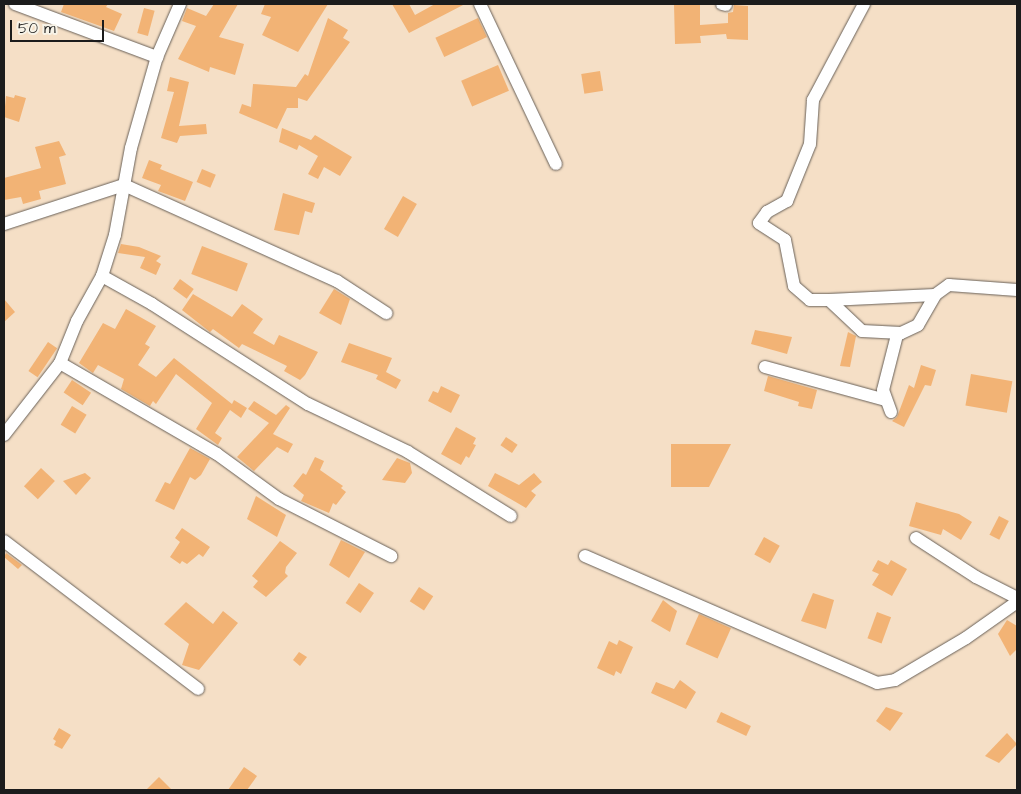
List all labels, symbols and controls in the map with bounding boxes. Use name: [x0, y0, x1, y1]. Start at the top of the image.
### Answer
scale bar: [12, 10, 106, 42]
text: 50 m: [18, 18, 56, 39]

